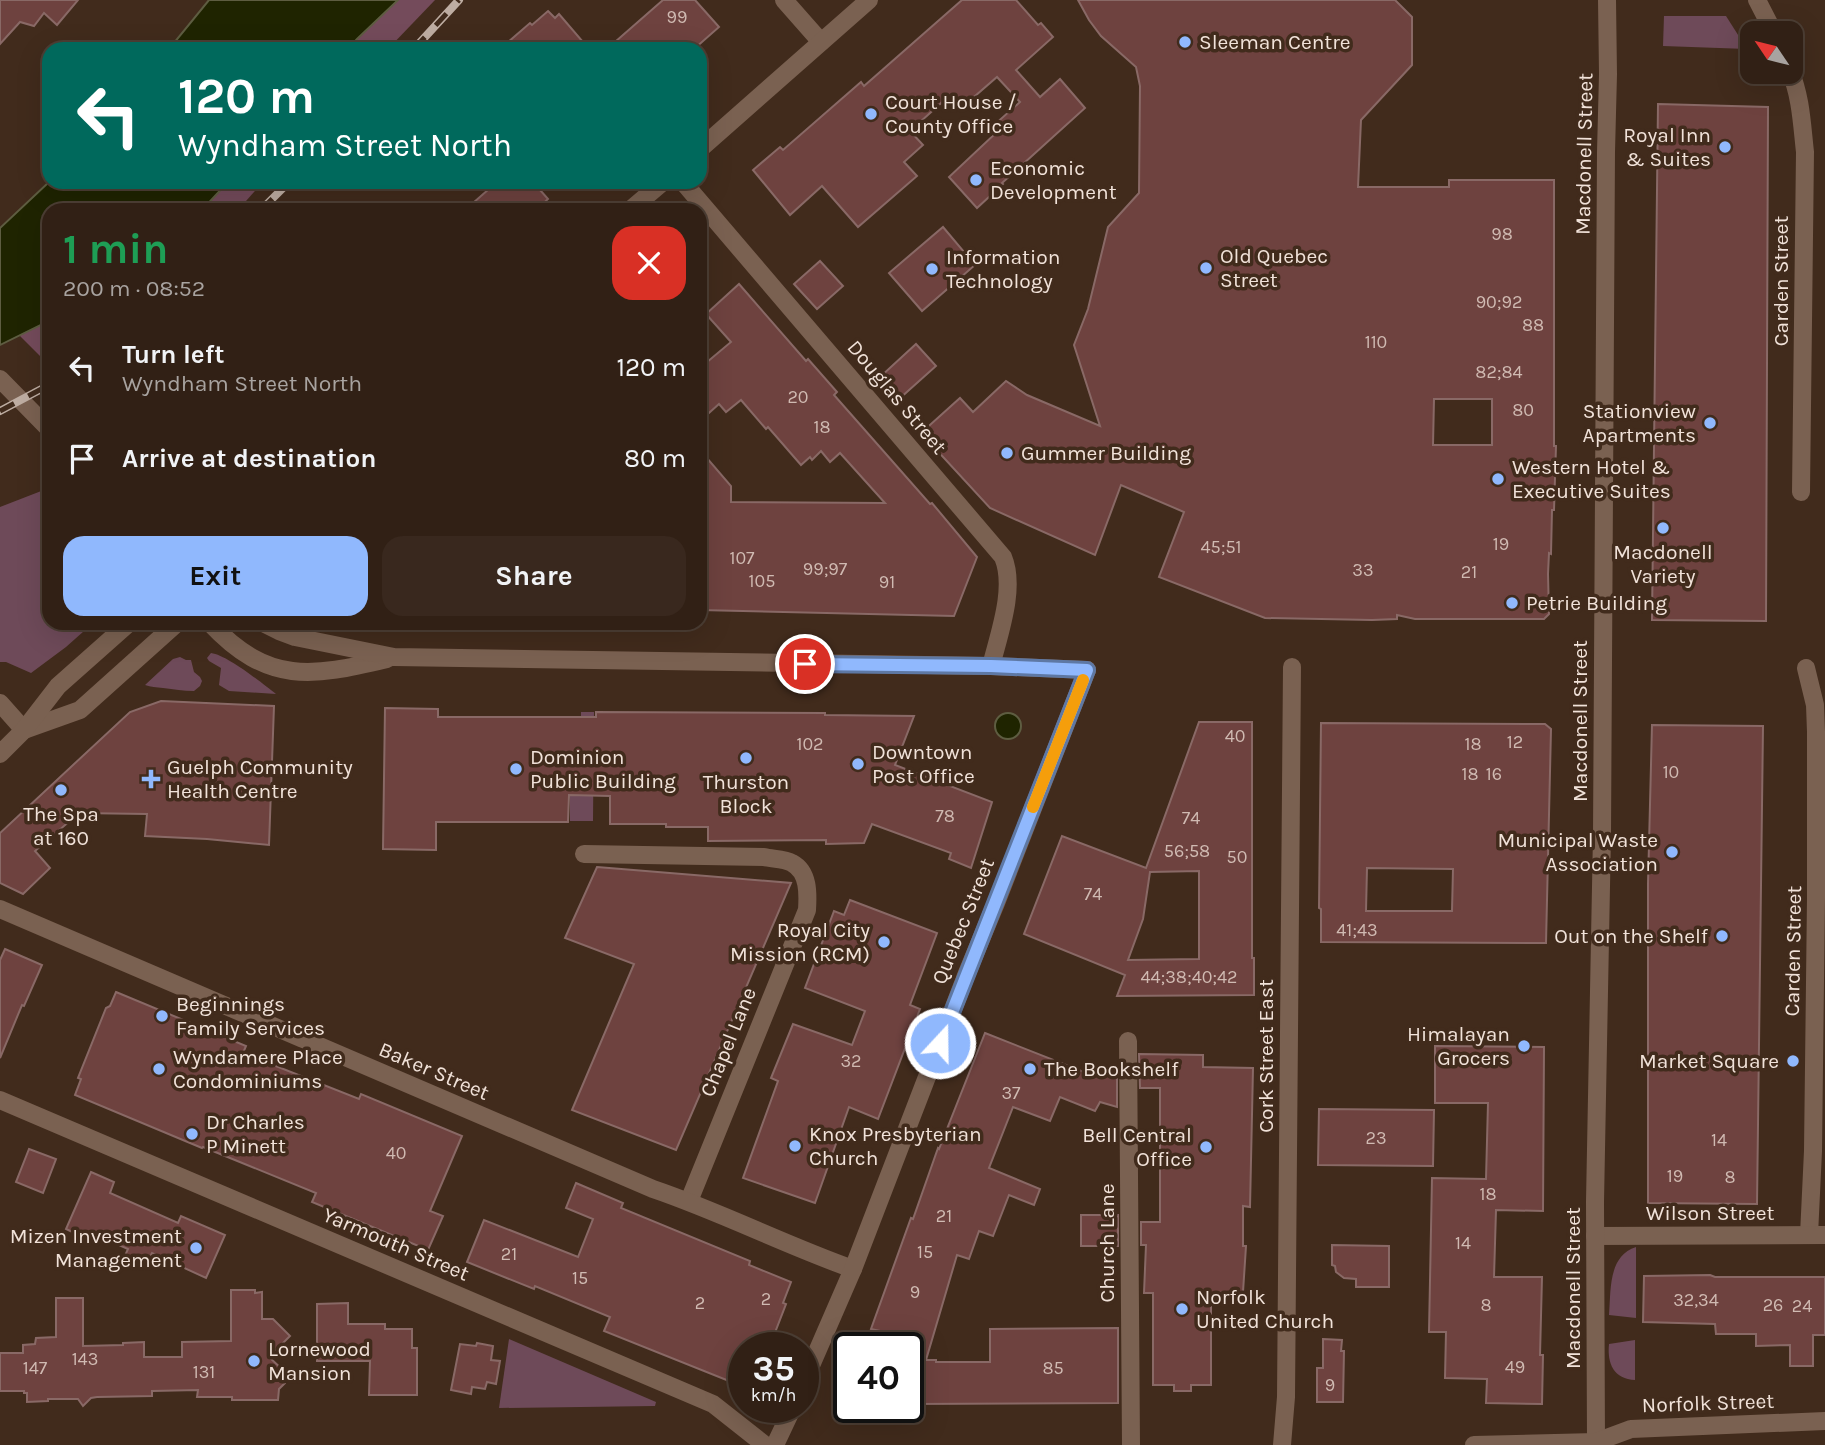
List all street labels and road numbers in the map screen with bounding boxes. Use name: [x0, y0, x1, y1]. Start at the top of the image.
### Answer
street label: Macdonell Street: [1571, 73, 1597, 235]
street label: Carden Street: [1769, 216, 1793, 346]
street label: Douglas Street: [842, 335, 952, 459]
street label: Macdonell Street: [1568, 640, 1592, 802]
street label: Quebec Street: [927, 854, 999, 988]
street label: Carden Street: [1780, 885, 1806, 1016]
street label: Cork Street East: [1254, 979, 1278, 1133]
street label: Chapel Lane: [695, 984, 761, 1100]
street label: Baker Street: [375, 1037, 493, 1105]
street label: Church Lane: [1095, 1183, 1119, 1303]
street label: Wilson Street: [1646, 1201, 1774, 1225]
street label: Yarmouth Street: [319, 1202, 473, 1286]
street label: Macdonell Street: [1561, 1207, 1585, 1369]
street label: Norfolk Street: [1641, 1389, 1775, 1417]

